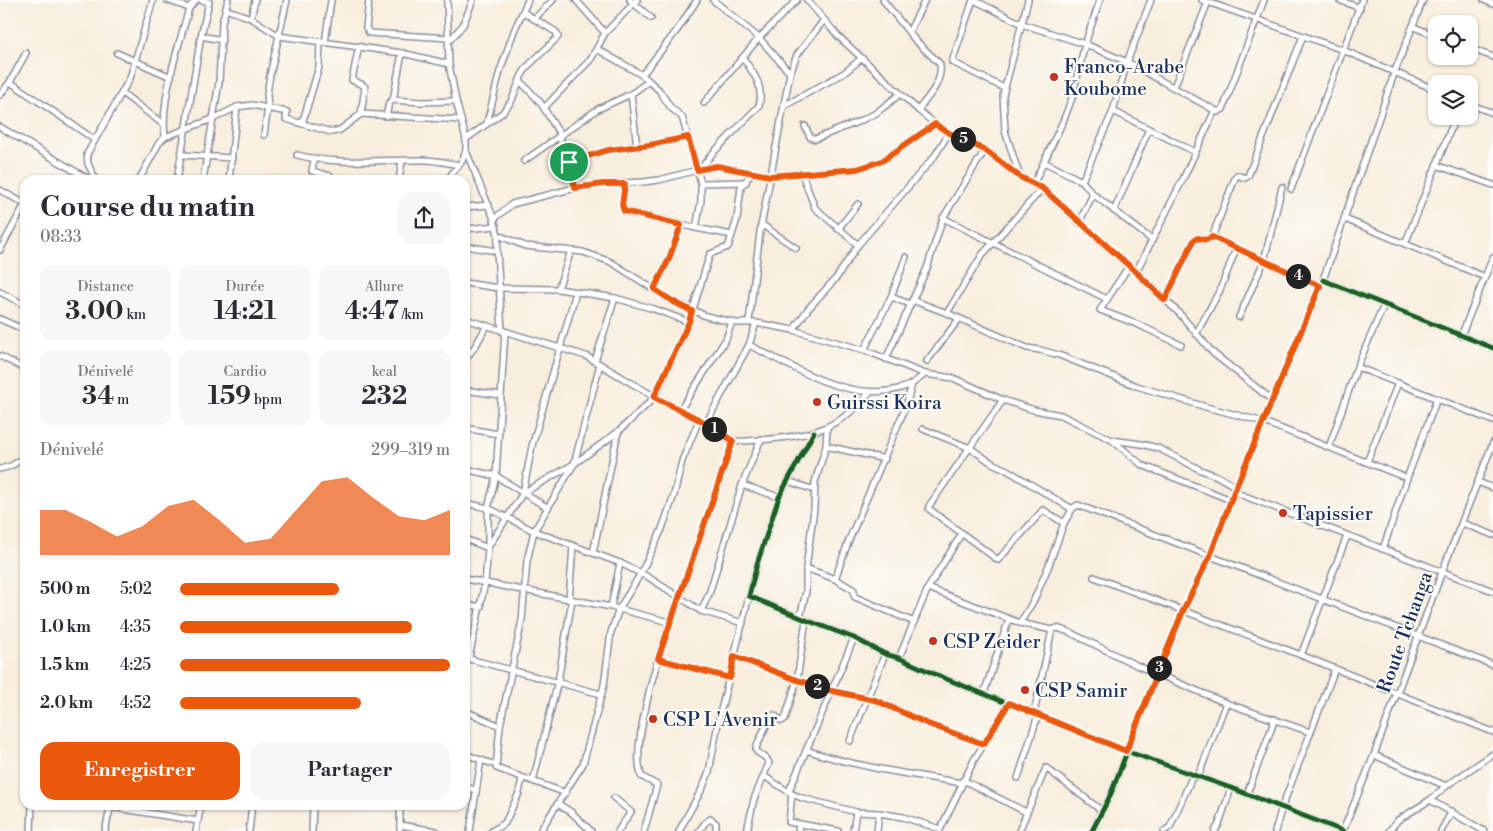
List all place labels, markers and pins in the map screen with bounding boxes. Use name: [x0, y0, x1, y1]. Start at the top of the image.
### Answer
place label: Franco-Arabe Koubome: [1064, 55, 1184, 101]
marker: Franco-Arabe Koubome: [1048, 71, 1060, 83]
pin: 5: [950, 126, 976, 152]
pin: [548, 141, 590, 183]
pin: 4: [1286, 264, 1310, 288]
place label: Guirssi Koira: [827, 391, 942, 415]
marker: Guirssi Koira: [811, 396, 823, 408]
pin: 1: [702, 416, 726, 442]
place label: Tapissier: [1293, 502, 1373, 526]
marker: Tapissier: [1277, 507, 1289, 519]
place label: CSP Zeider: [943, 630, 1041, 654]
marker: CSP Zeider: [927, 635, 939, 647]
pin: 3: [1146, 656, 1172, 680]
pin: 2: [804, 674, 830, 698]
place label: CSP Samir: [1035, 679, 1128, 703]
marker: CSP Samir: [1019, 684, 1031, 696]
place label: CSP L'Avenir: [663, 708, 777, 732]
marker: CSP L'Avenir: [647, 713, 659, 725]

